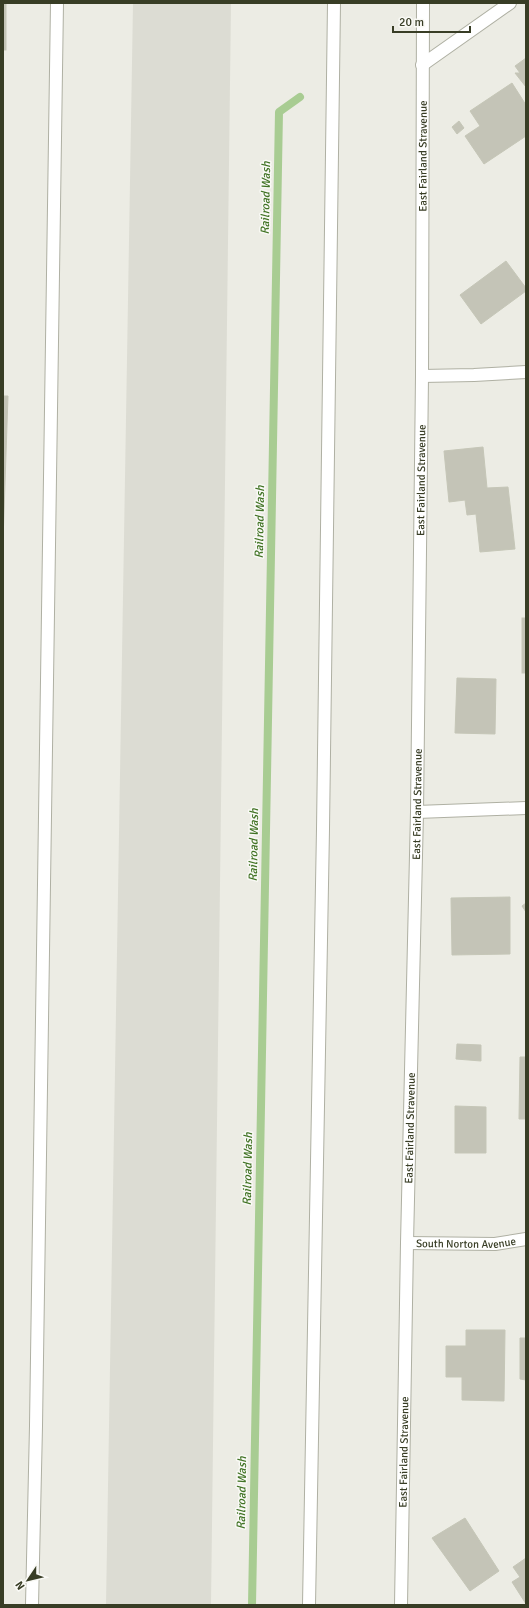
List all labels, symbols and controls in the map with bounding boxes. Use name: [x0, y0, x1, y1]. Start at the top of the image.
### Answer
scale bar: [393, 8, 470, 34]
text: 20 m: [399, 15, 424, 30]
street label: East Fairland Stravenue: [416, 101, 429, 212]
water label: Railroad Wash: [258, 161, 274, 235]
street label: East Fairland Stravenue: [414, 424, 428, 536]
water label: Railroad Wash: [252, 485, 268, 559]
street label: East Fairland Stravenue: [409, 748, 424, 860]
water label: Railroad Wash: [246, 808, 262, 882]
street label: East Fairland Stravenue: [402, 1072, 417, 1184]
water label: Railroad Wash: [240, 1132, 256, 1206]
street label: South Norton Avenue: [416, 1234, 517, 1251]
street label: East Fairland Stravenue: [396, 1396, 411, 1508]
water label: Railroad Wash: [234, 1456, 250, 1530]
north arrow: [8, 1560, 48, 1600]
text: N: [13, 1579, 28, 1592]

